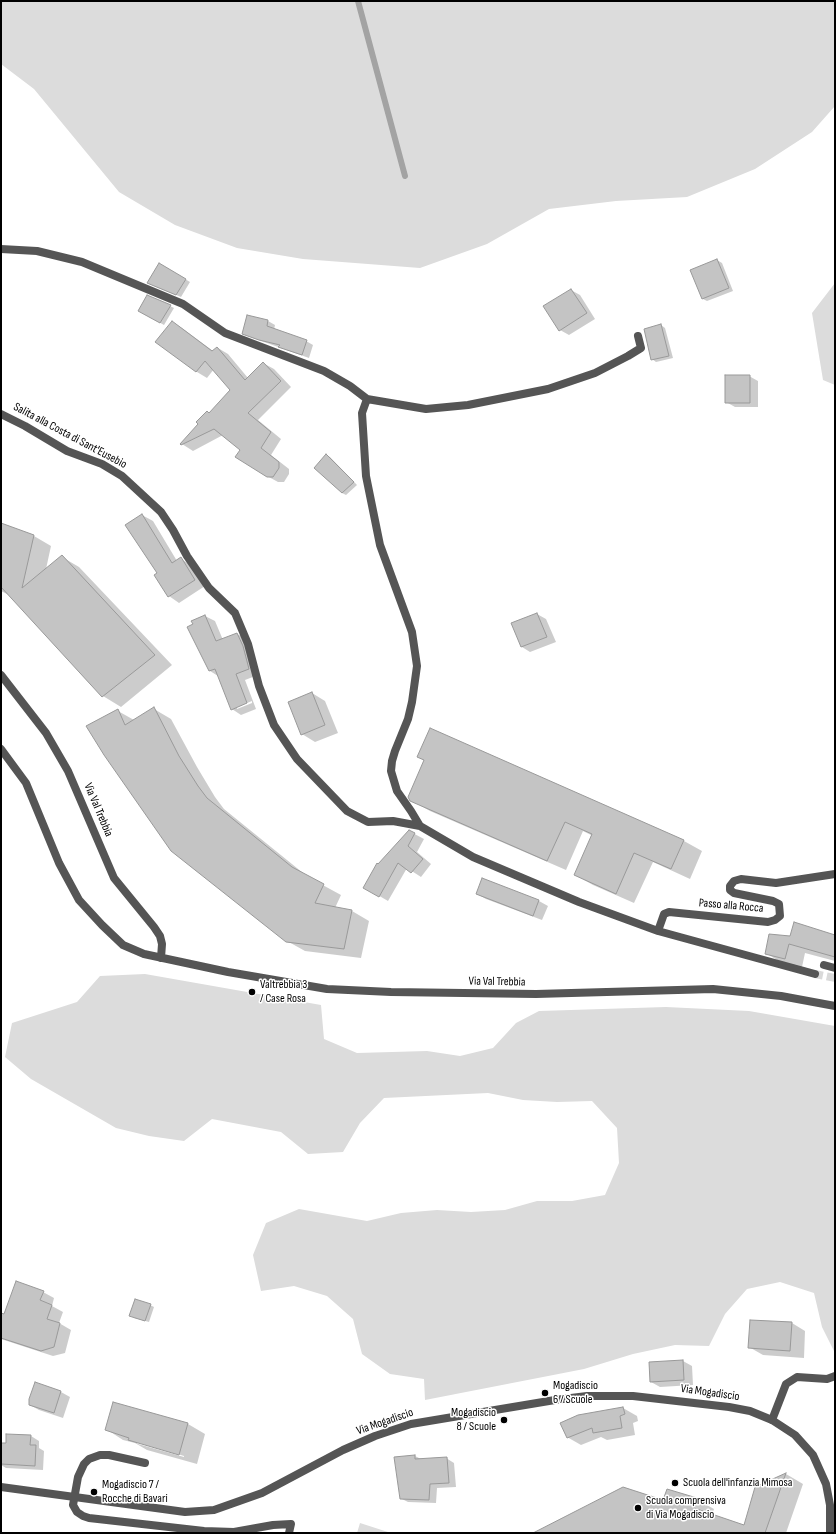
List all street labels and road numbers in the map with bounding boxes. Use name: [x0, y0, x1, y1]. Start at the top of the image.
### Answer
street label: Salita alla Costa di Sant'Eusebio: [11, 400, 129, 472]
street label: Via Val Trebbia: [80, 781, 116, 839]
street label: Passo alla Rocca: [698, 896, 764, 916]
street label: Via Val Trebbia: [468, 974, 526, 990]
street label: Via Mogadiscio: [680, 1382, 740, 1404]
street label: Via Mogadiscio: [355, 1406, 415, 1438]

